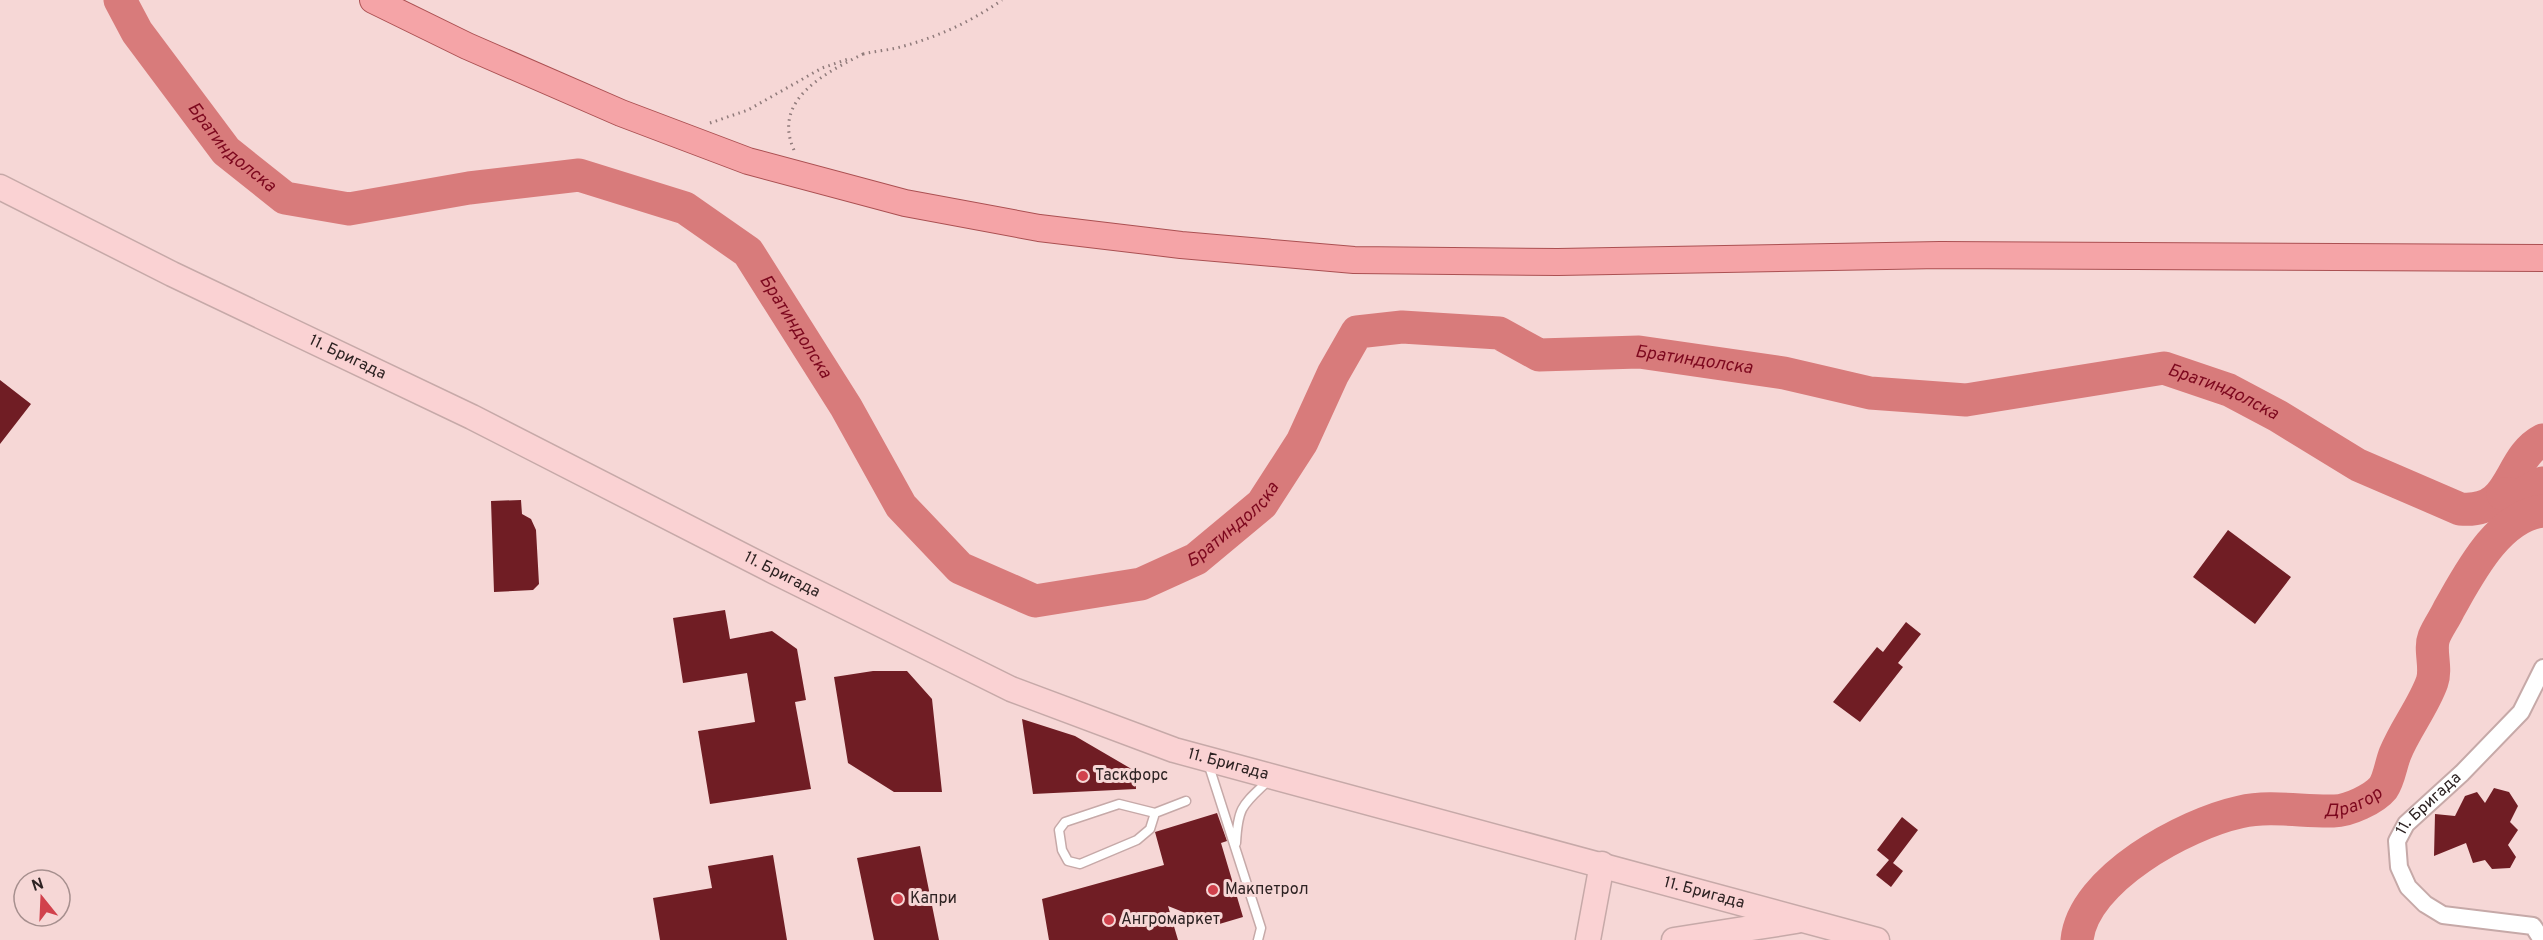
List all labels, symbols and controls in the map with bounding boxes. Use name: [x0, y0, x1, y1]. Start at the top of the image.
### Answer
water label: Братиндолска: [182, 98, 281, 198]
water label: Братиндолска: [754, 270, 837, 384]
street label: 11. Бригада: [306, 331, 389, 384]
water label: Братиндолска: [1634, 340, 1755, 380]
water label: Братиндолска: [2165, 359, 2283, 426]
water label: Братиндолска: [1183, 477, 1285, 573]
street label: 11. Бригада: [740, 548, 823, 603]
street label: 11. Бригада: [1186, 744, 1271, 785]
place label: Таскфорс: [1095, 766, 1168, 786]
street label: 11. Бригада: [2392, 768, 2466, 839]
marker: Таскфорс: [1076, 769, 1090, 783]
water label: Драгор: [2324, 782, 2387, 823]
north arrow: [12, 868, 72, 928]
street label: 11. Бригада: [1661, 873, 1747, 914]
text: N: [29, 874, 47, 897]
place label: Макпетрол: [1225, 880, 1309, 900]
marker: Макпетрол: [1206, 883, 1220, 897]
place label: Капри: [910, 889, 957, 909]
marker: Капри: [891, 892, 905, 906]
place label: Ангромаркет: [1121, 910, 1220, 930]
marker: Ангромаркет: [1102, 913, 1116, 927]

